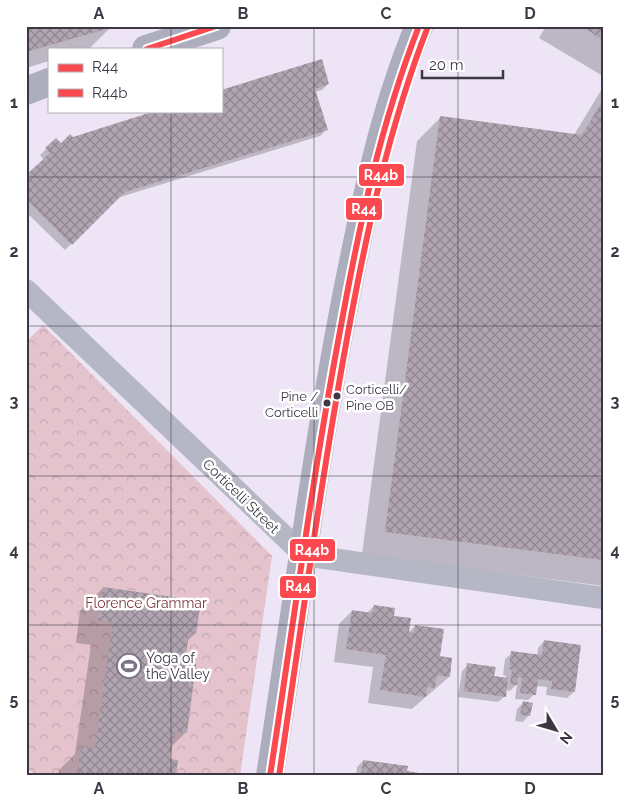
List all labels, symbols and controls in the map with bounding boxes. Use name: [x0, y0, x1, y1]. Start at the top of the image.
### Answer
text: A: [94, 4, 105, 23]
text: B: [238, 4, 249, 23]
text: C: [381, 4, 392, 23]
text: D: [524, 4, 536, 23]
legend: [48, 48, 222, 112]
scale bar: [422, 48, 503, 80]
text: 20 m: [429, 56, 464, 74]
text: R44: [92, 58, 118, 76]
text: R44b: [92, 84, 127, 102]
text: 1: [10, 93, 18, 112]
text: 1: [611, 93, 619, 112]
line badge: R44b: [358, 163, 405, 187]
text: R44b: [364, 167, 398, 183]
line badge: R44: [345, 197, 383, 221]
text: R44: [351, 201, 377, 217]
text: 2: [9, 242, 19, 261]
text: 2: [610, 242, 620, 261]
place label: Corticelli/ Pine OB: [346, 382, 407, 413]
place label: Pine / Corticelli: [265, 389, 318, 420]
marker: Corticelli/ Pine OB: [332, 391, 342, 401]
text: 3: [10, 392, 19, 411]
text: 3: [611, 392, 620, 411]
marker: Pine / Corticelli: [322, 398, 332, 408]
street label: Corticelli Street: [200, 456, 283, 537]
line badge: R44b: [289, 538, 336, 562]
text: 4: [9, 541, 19, 560]
text: 4: [610, 541, 620, 560]
text: R44b: [295, 542, 329, 558]
line badge: R44: [279, 575, 317, 599]
text: R44: [285, 578, 311, 594]
park label: Florence Grammar: [85, 595, 207, 611]
place label: Yoga of the Valley: [146, 650, 210, 682]
sports icon: Yoga of the Valley: [116, 653, 142, 679]
text: 5: [10, 690, 19, 709]
text: 5: [611, 690, 620, 709]
north arrow: [532, 704, 582, 754]
text: N: [557, 729, 576, 747]
text: A: [94, 779, 105, 798]
text: B: [238, 779, 249, 798]
text: C: [381, 779, 392, 798]
text: D: [524, 779, 536, 798]

